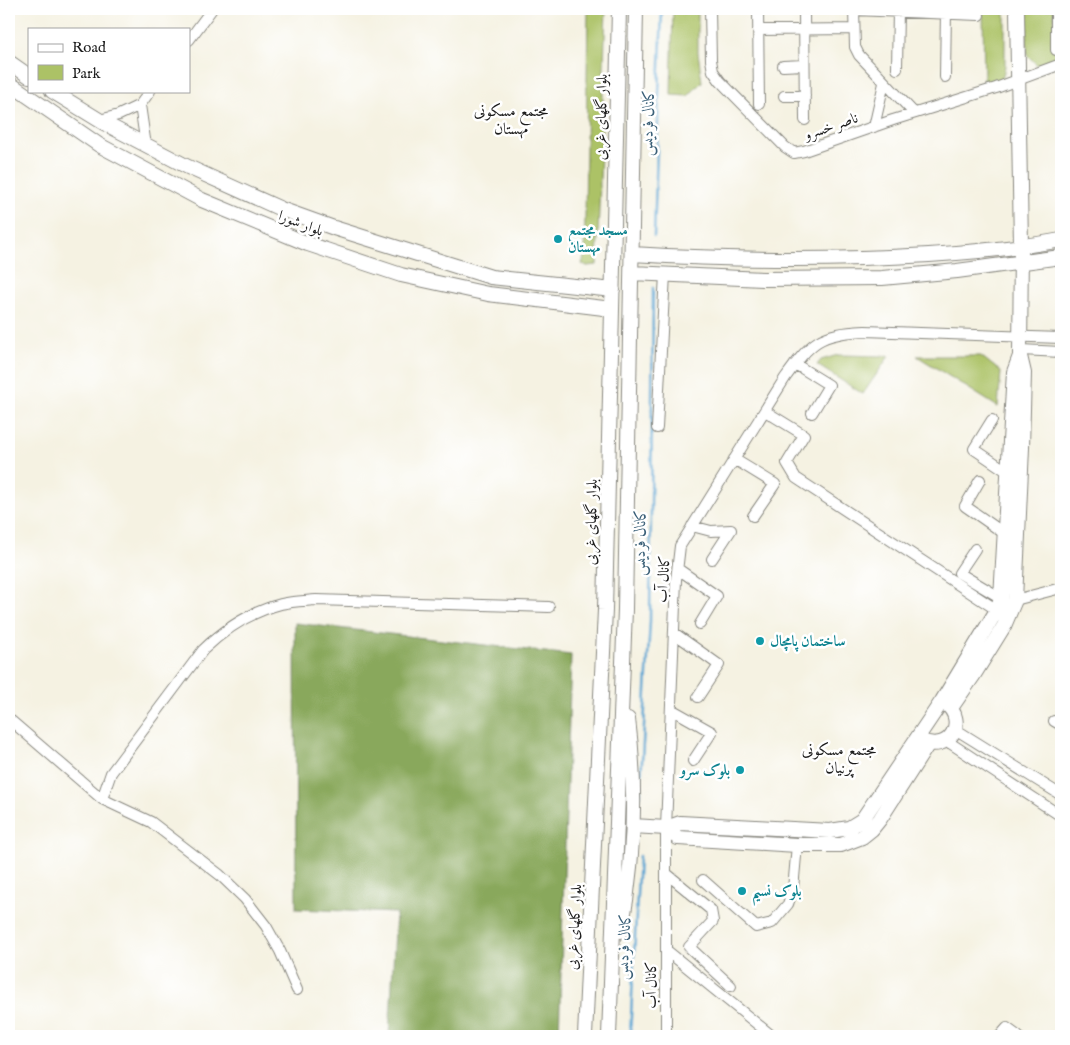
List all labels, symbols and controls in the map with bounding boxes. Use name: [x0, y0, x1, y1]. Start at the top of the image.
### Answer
legend: [28, 28, 190, 92]
text: Road: [72, 38, 107, 57]
text: Park: [72, 64, 102, 83]
street label: بلوار گلهای غربی: [591, 74, 613, 160]
water label: کانال فردیس: [638, 88, 660, 157]
district label: مجتمع مسکونی مهستان: [474, 102, 548, 140]
street label: ناصر خسرو: [800, 108, 861, 145]
street label: بلوار شورا: [276, 206, 326, 241]
place label: مسجد مجتمع مهستان: [568, 221, 628, 257]
marker: مسجد مجتمع مهستان: [552, 233, 564, 245]
street label: بلوار گلهای غربی: [581, 479, 603, 565]
water label: کانال فردیس: [630, 508, 652, 576]
street label: کانال آب: [652, 555, 675, 603]
place label: ساختمان پامچال: [770, 632, 846, 652]
marker: ساختمان پامچال: [754, 635, 766, 647]
district label: مجتمع مسکونی پرنیان: [802, 741, 876, 779]
place label: بلوک سرو: [678, 761, 730, 781]
marker: بلوک سرو: [734, 764, 746, 776]
place label: بلوک نسیم: [752, 882, 802, 906]
street label: بلوار گلهای غربی: [563, 883, 587, 971]
marker: بلوک نسیم: [736, 885, 748, 897]
water label: کانال فردیس: [613, 911, 637, 981]
street label: کانال آب: [642, 961, 661, 1009]

